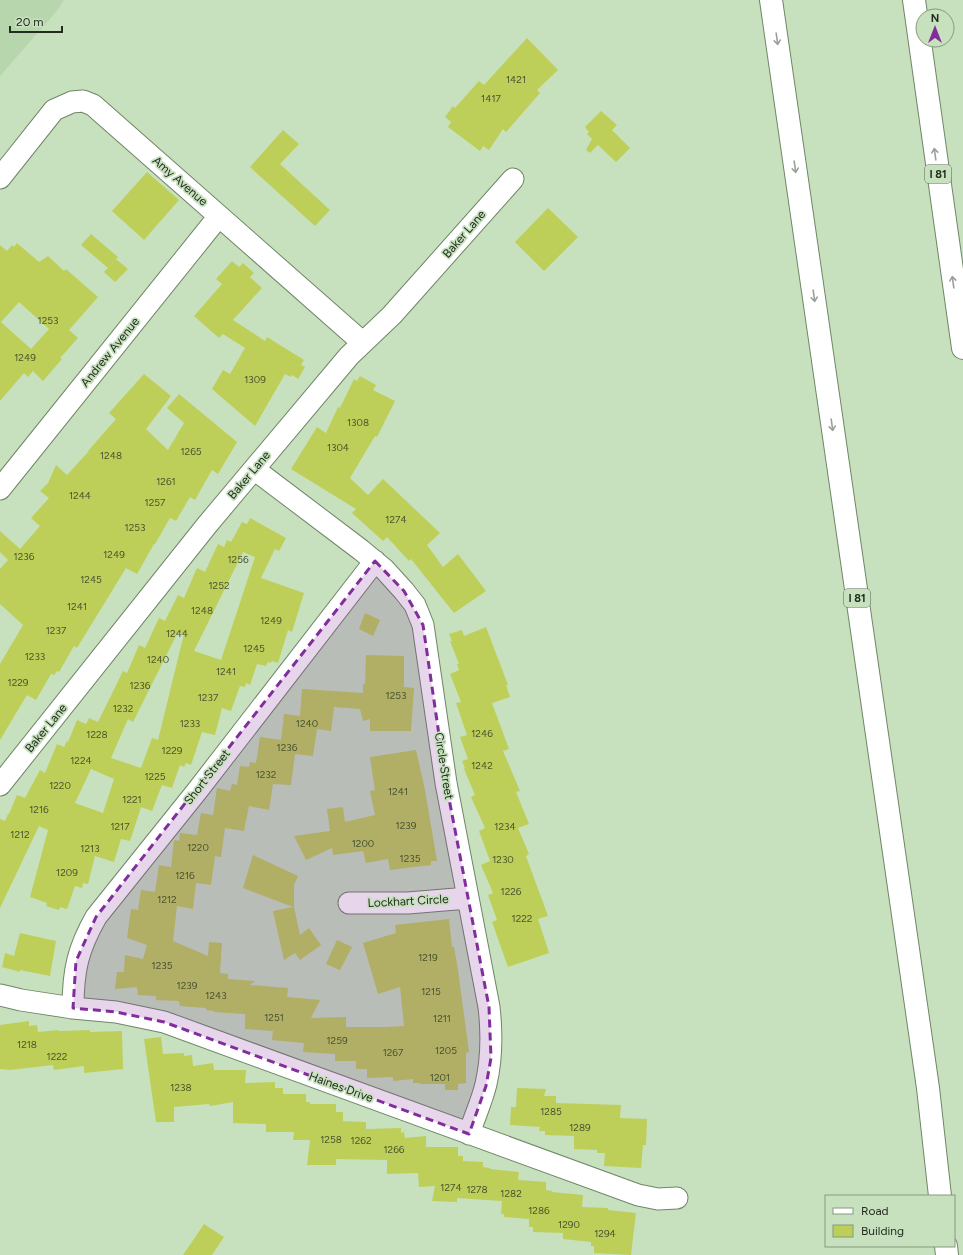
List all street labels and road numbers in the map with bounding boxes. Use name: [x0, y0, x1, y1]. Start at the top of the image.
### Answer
street label: Amy Avenue: [150, 153, 211, 209]
road number: I 81: [925, 165, 951, 183]
street label: Baker Lane: [440, 207, 489, 261]
street label: Andrew Avenue: [78, 314, 143, 390]
street label: Baker Lane: [225, 448, 273, 502]
road number: I 81: [844, 589, 870, 607]
street label: Baker Lane: [22, 701, 70, 755]
street label: Circle Street: [432, 731, 456, 801]
street label: Short Street: [181, 746, 233, 807]
street label: Lockhart Circle: [367, 892, 449, 910]
street label: Haines Drive: [307, 1069, 376, 1105]

